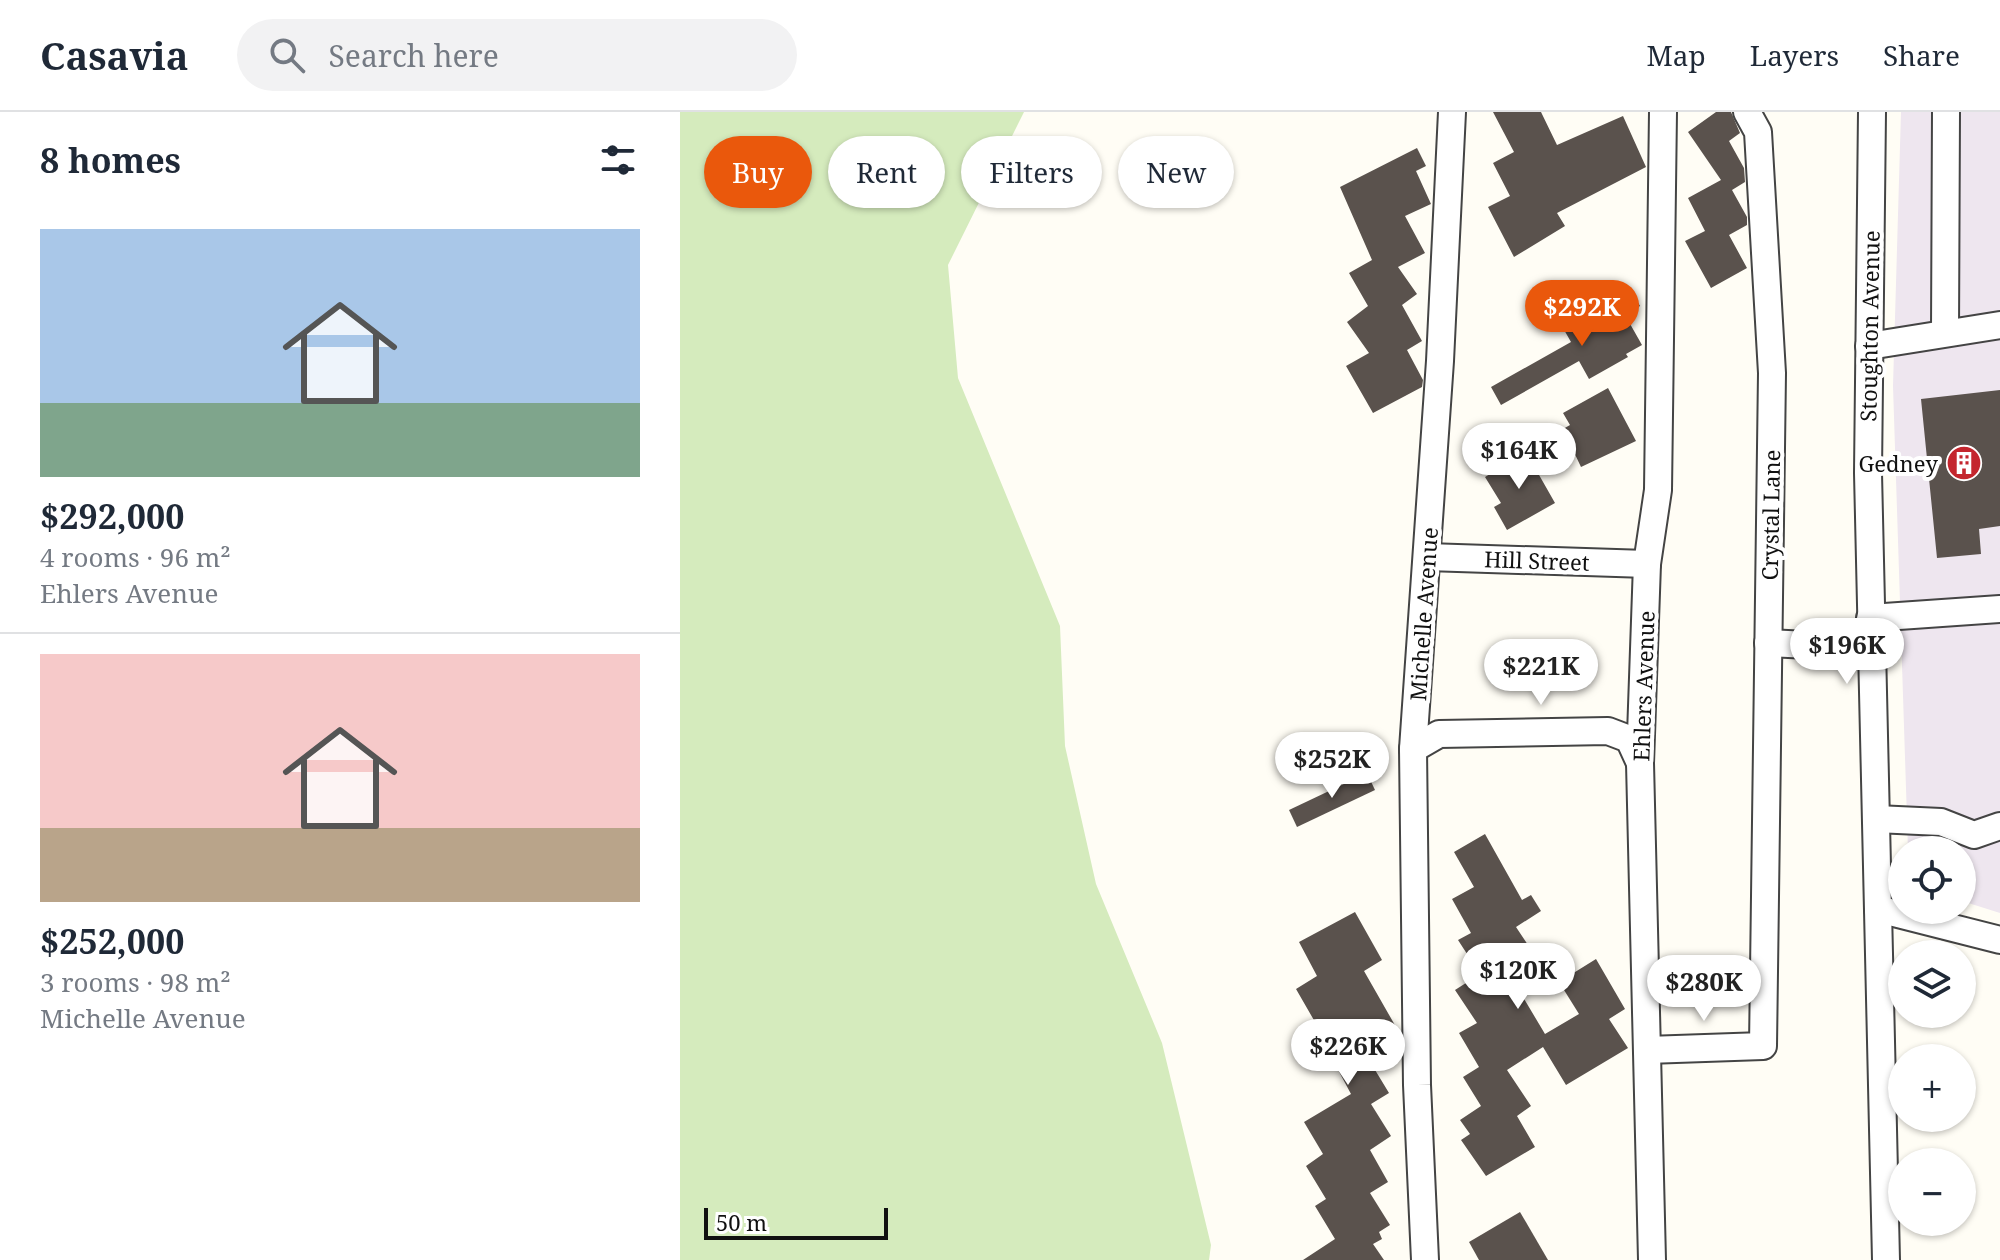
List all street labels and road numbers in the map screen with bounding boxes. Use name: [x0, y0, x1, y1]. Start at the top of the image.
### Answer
street label: Stoughton Avenue: [1852, 230, 1886, 422]
street label: Crystal Lane: [1754, 449, 1786, 581]
street label: Michelle Avenue: [1402, 526, 1444, 702]
street label: Hill Street: [1484, 543, 1590, 577]
street label: Ehlers Avenue: [1625, 610, 1661, 762]

